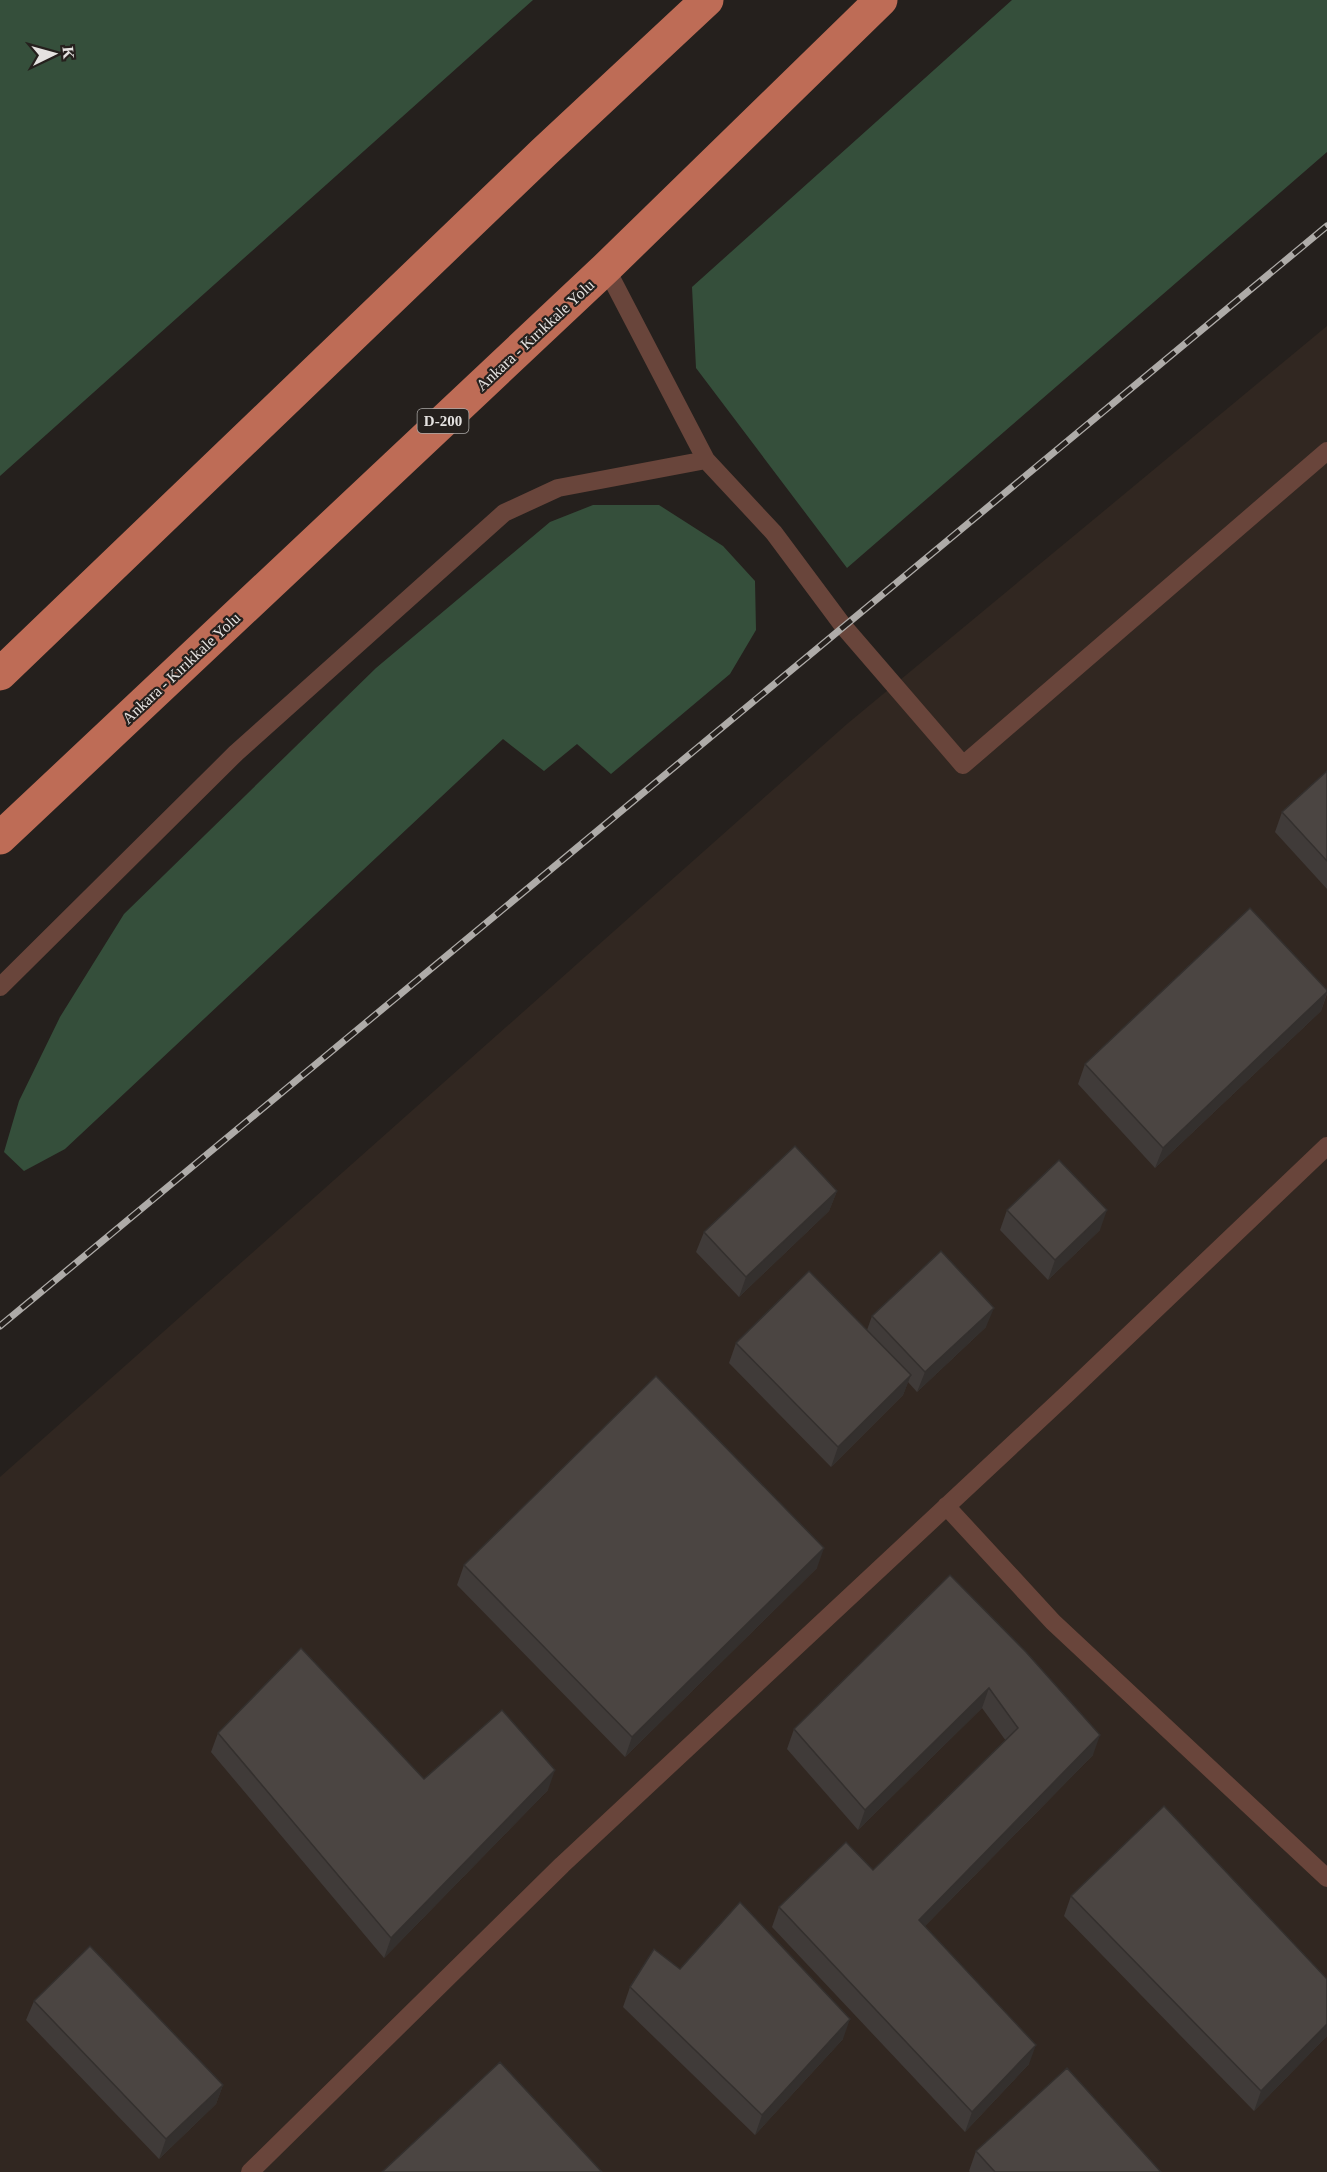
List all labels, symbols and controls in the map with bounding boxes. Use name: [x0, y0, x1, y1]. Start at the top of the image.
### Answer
north arrow: [24, 24, 84, 84]
text: K: [59, 46, 78, 60]
street label: Ankara - Kırıkkale Yolu: [473, 276, 597, 394]
road number: D-200: [418, 409, 468, 433]
street label: Ankara - Kırıkkale Yolu: [119, 609, 243, 727]

